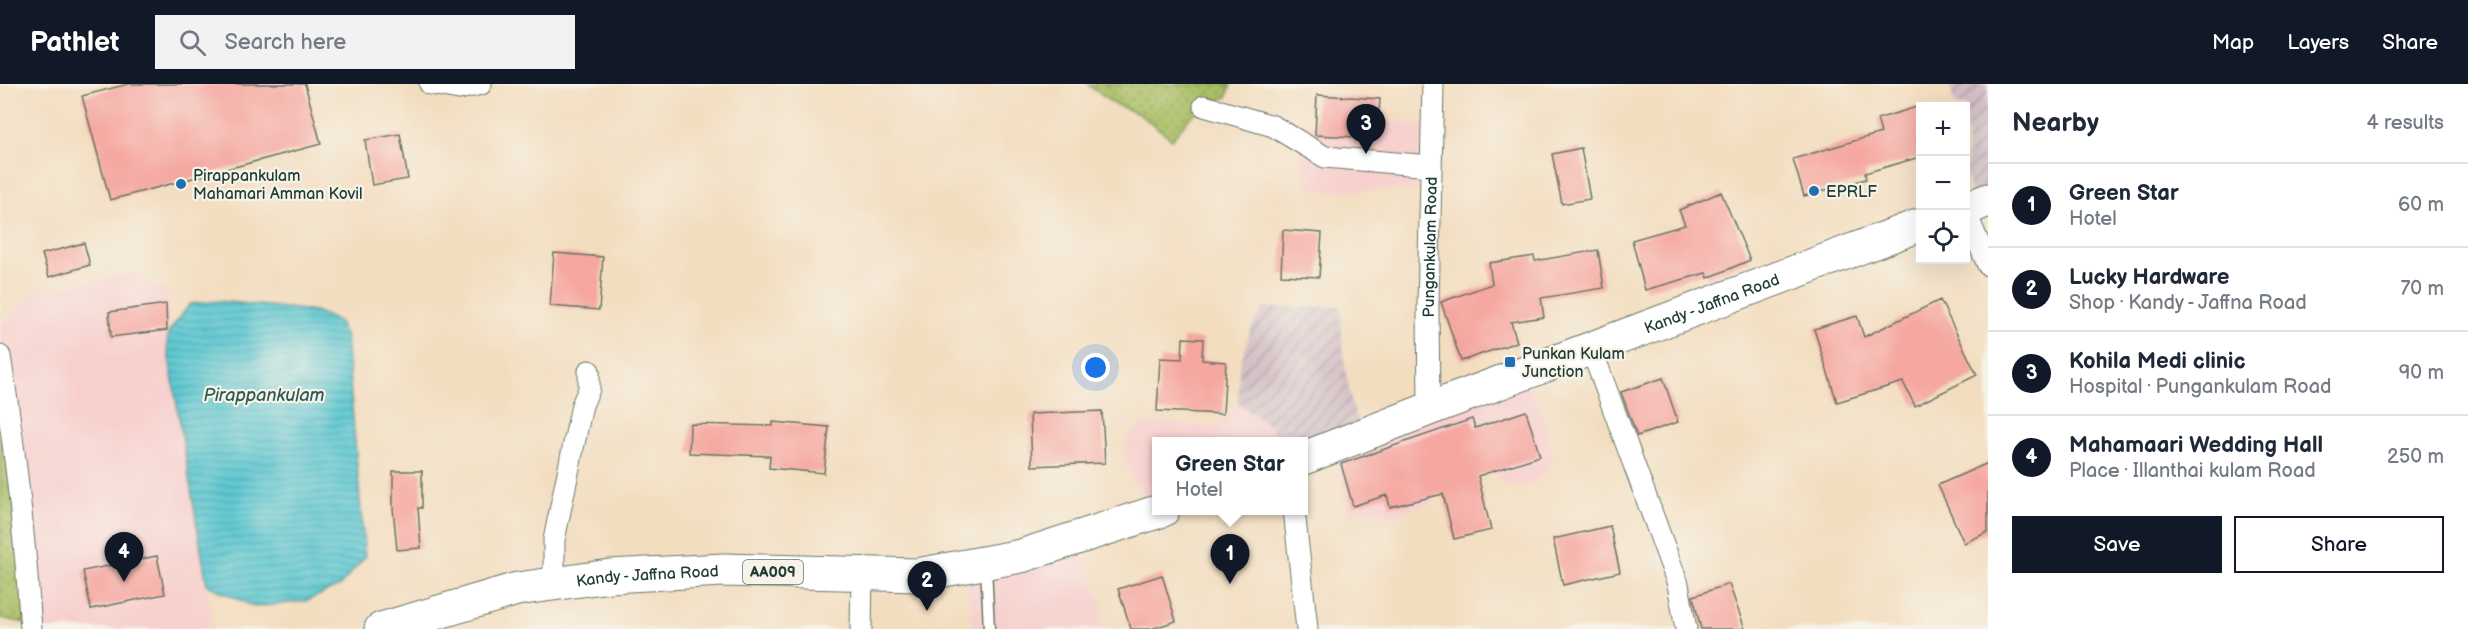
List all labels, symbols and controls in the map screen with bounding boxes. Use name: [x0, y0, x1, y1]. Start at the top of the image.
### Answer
search box: [155, 15, 575, 69]
text: Pathlet: [30, 26, 119, 59]
icon: search: [176, 26, 209, 59]
text: Search here: [224, 29, 346, 56]
text: Map: [2212, 30, 2254, 55]
text: Layers: [2287, 30, 2349, 55]
text: Share: [2382, 30, 2438, 55]
map controls: [1916, 102, 1970, 264]
button: +: [1916, 102, 1970, 156]
pin: 3: [1346, 104, 1386, 154]
text: Nearby: [2012, 108, 2099, 139]
text: 4 results: [2366, 111, 2444, 135]
button: −: [1916, 156, 1970, 210]
place label: Pirappankulam Mahamari Amman Kovil: [193, 167, 363, 204]
street label: Pungankulam Road: [1420, 176, 1442, 318]
marker: Pirappankulam Mahamari Amman Kovil: [174, 177, 188, 191]
text: Green Star: [2069, 180, 2179, 207]
place label: EPRLF: [1826, 183, 1877, 202]
marker: EPRLF: [1807, 184, 1821, 198]
text: 1: [2027, 193, 2036, 217]
text: 60 m: [2398, 193, 2444, 217]
text: Hotel: [2069, 207, 2117, 231]
button: locate: [1916, 210, 1970, 264]
text: Lucky Hardware: [2069, 264, 2229, 291]
street label: Kandy - Jaffna Road: [1642, 271, 1782, 339]
text: 2: [2026, 277, 2037, 301]
text: 70 m: [2400, 277, 2444, 301]
text: Shop · Kandy - Jaffna Road: [2069, 291, 2307, 315]
place label: Punkan Kulam Junction: [1522, 345, 1625, 382]
text: Kohila Medi clinic: [2069, 348, 2246, 375]
your location: [1081, 353, 1110, 382]
marker: Punkan Kulam Junction: [1503, 355, 1517, 369]
text: 3: [2026, 361, 2037, 385]
text: 90 m: [2399, 361, 2444, 385]
text: Hospital · Pungankulam Road: [2069, 375, 2331, 399]
water label: Pirappankulam: [204, 385, 325, 406]
text: Mahamaari Wedding Hall: [2069, 432, 2323, 459]
popup: [1152, 437, 1308, 515]
text: 4: [2026, 445, 2037, 469]
text: 250 m: [2387, 445, 2444, 469]
text: Green Star: [1175, 451, 1285, 478]
text: Place · Illanthai kulam Road: [2069, 459, 2316, 483]
text: Hotel: [1175, 478, 1223, 502]
button: Save: [2012, 516, 2222, 573]
button: Share: [2234, 516, 2444, 573]
pin: 4: [104, 532, 144, 582]
pin: 1: [1210, 534, 1250, 584]
road number: AA009: [743, 560, 803, 584]
street label: Kandy - Jaffna Road: [575, 562, 719, 592]
pin: 2: [908, 562, 946, 611]

